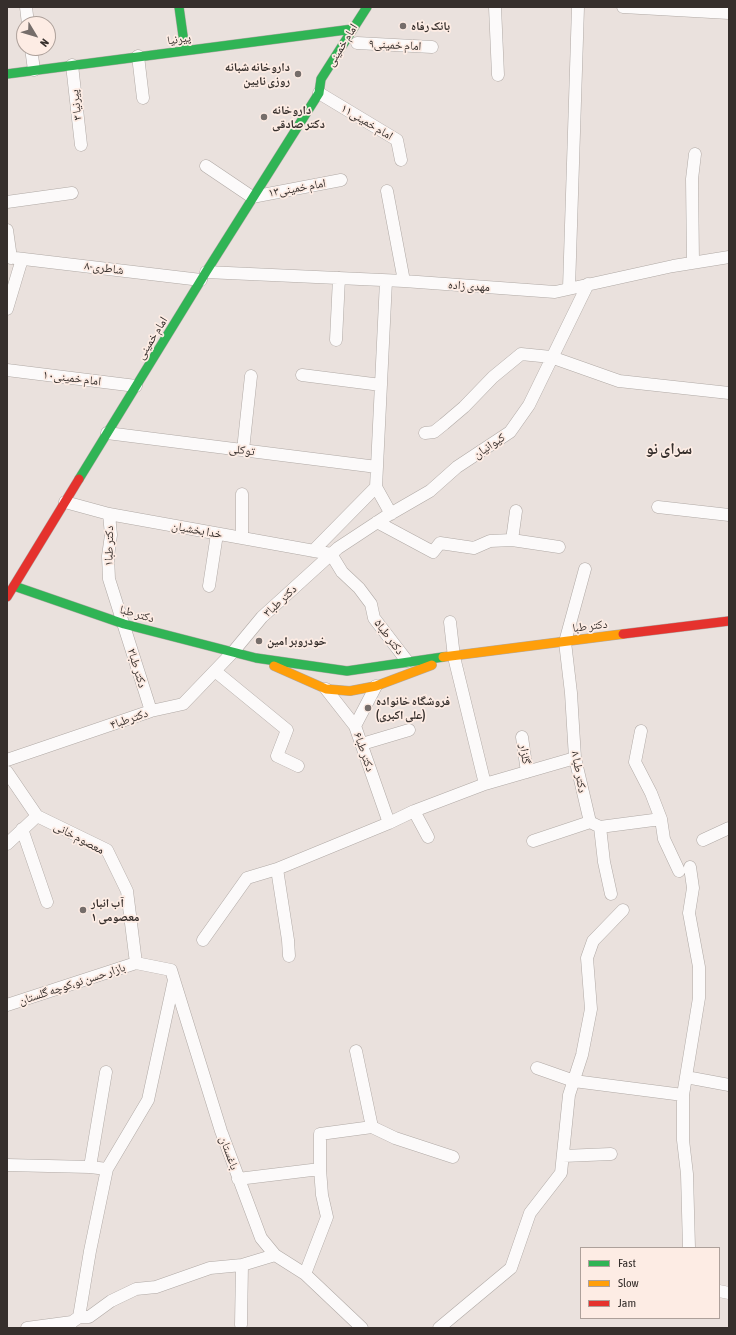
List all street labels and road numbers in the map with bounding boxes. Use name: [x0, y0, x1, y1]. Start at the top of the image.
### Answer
street label: امام خمینی: [323, 21, 361, 69]
street label: پیرنیا: [166, 30, 192, 48]
street label: امام خمینی۹: [368, 36, 422, 54]
street label: پیرنیا ۳: [67, 89, 85, 121]
street label: امام خمینی۱۱: [338, 101, 396, 143]
street label: امام خمینی۱۳: [267, 176, 327, 200]
street label: ۸-شاطری: [84, 258, 124, 278]
street label: مهدی زاده: [447, 277, 491, 295]
street label: امام خمینی: [133, 314, 171, 362]
street label: امام خمینی۱۰: [42, 367, 102, 389]
street label: کیوانیان: [470, 430, 508, 462]
street label: توکلی: [228, 441, 256, 459]
street label: خدا بخشیان: [170, 518, 224, 542]
street label: دکتر طبا۱: [101, 526, 117, 566]
street label: دکتر طبا۳: [260, 582, 300, 620]
street label: دکتر طبا: [118, 602, 156, 626]
street label: دکتر طبا۵: [371, 616, 407, 658]
street label: دکتر طبا: [572, 617, 608, 635]
street label: دکتر طبا۲: [124, 646, 150, 690]
street label: دکترطبا۴: [108, 706, 150, 732]
street label: دکتر طبا۶: [351, 730, 377, 774]
street label: گلزار: [516, 743, 534, 765]
street label: دکتر طبا ۸: [568, 750, 590, 794]
street label: معصوم خانی: [51, 819, 107, 857]
street label: بازار حسن نو،کوچه گلستان: [17, 960, 127, 1008]
street label: باغستان: [216, 1134, 242, 1172]

